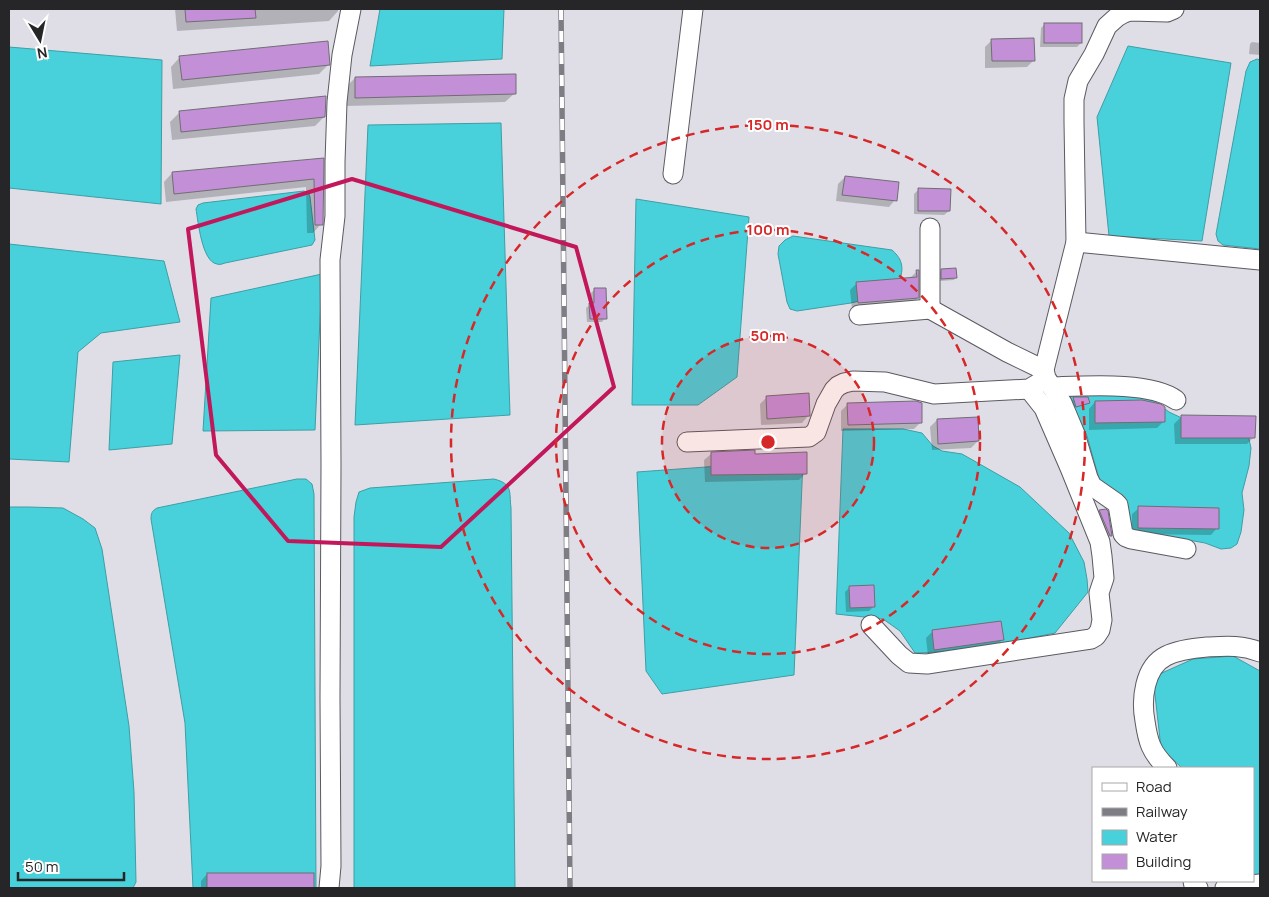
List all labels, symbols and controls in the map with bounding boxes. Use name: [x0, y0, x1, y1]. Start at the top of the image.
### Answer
north arrow: [15, 15, 65, 65]
text: N: [36, 43, 49, 64]
text: 150 m: [747, 114, 789, 135]
text: 100 m: [747, 219, 789, 240]
text: 50 m: [750, 325, 786, 346]
centre of rings: [759, 433, 777, 451]
legend: [1092, 767, 1254, 882]
text: Road: [1136, 776, 1172, 797]
text: Railway: [1136, 801, 1188, 822]
text: Water: [1136, 826, 1178, 847]
scale bar: [18, 850, 124, 882]
text: Building: [1136, 851, 1191, 872]
text: 50 m: [25, 856, 59, 877]

